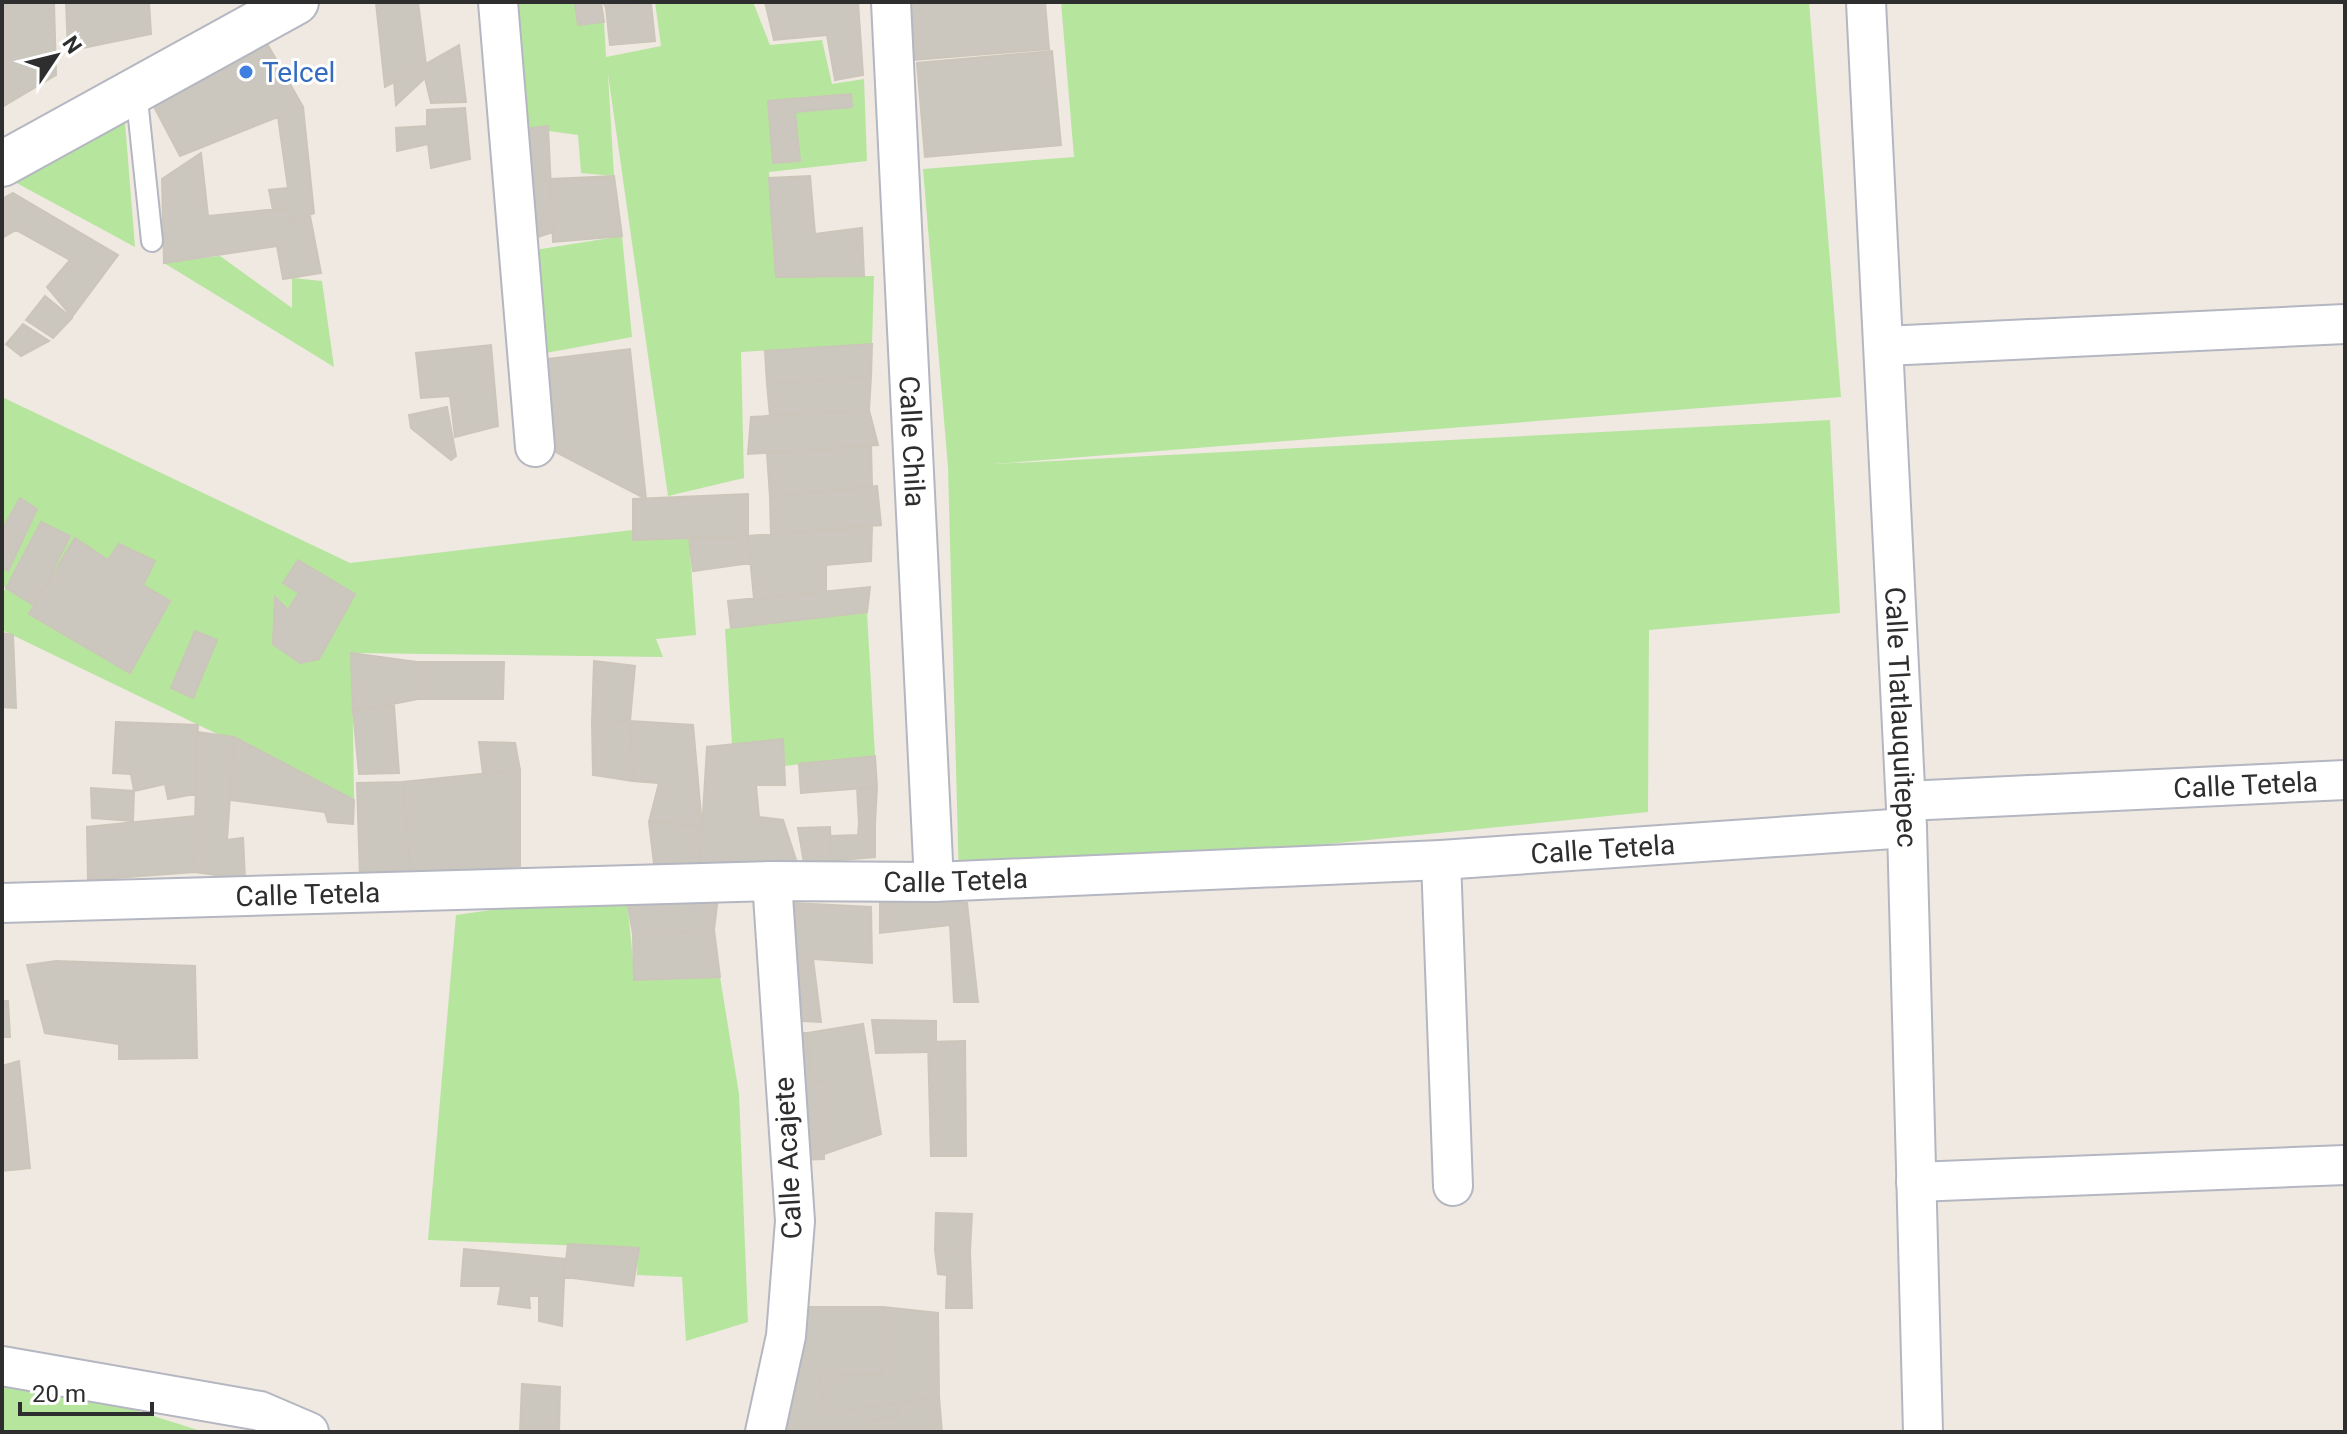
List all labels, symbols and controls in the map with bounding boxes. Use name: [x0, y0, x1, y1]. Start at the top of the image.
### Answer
north arrow: [16, 16, 96, 96]
text: N: [57, 31, 87, 58]
place label: Telcel: [262, 56, 335, 89]
marker: Telcel: [237, 63, 255, 81]
street label: Calle Chila: [893, 375, 932, 508]
street label: Calle Tlatlauquitepec: [1879, 586, 1924, 848]
street label: Calle Tetela: [2173, 765, 2319, 805]
street label: Calle Tetela: [1530, 827, 1676, 870]
street label: Calle Tetela: [883, 861, 1029, 899]
street label: Calle Tetela: [235, 876, 381, 913]
street label: Calle Acajete: [767, 1076, 809, 1240]
scale bar: [20, 1366, 152, 1416]
text: 20 m: [32, 1380, 86, 1408]

